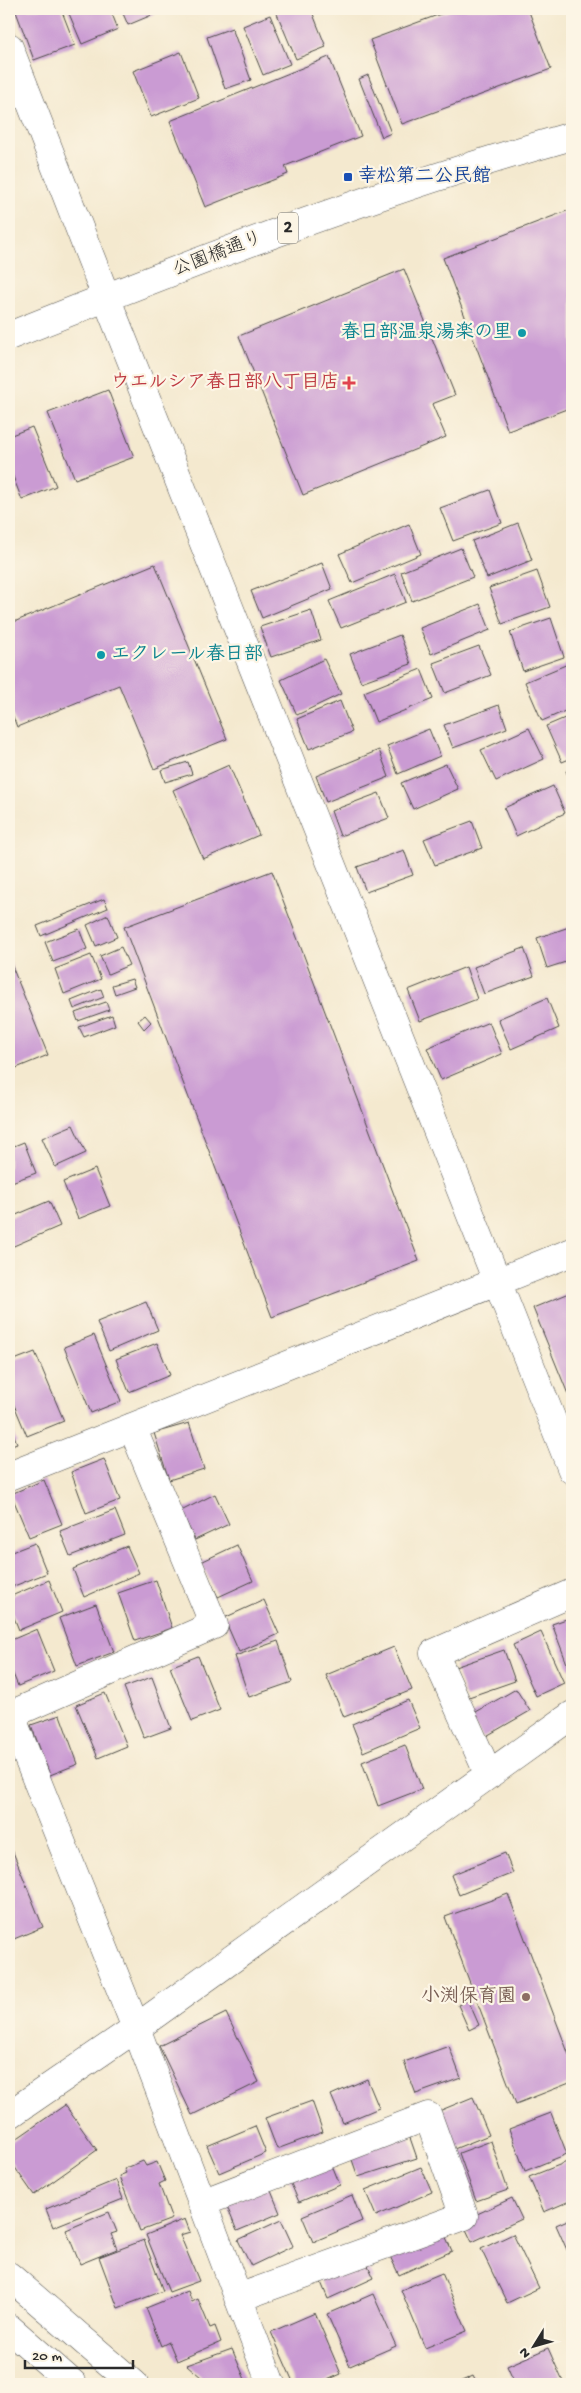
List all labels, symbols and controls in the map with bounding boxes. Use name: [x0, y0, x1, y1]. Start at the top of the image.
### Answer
place label: 幸松第二公民館: [358, 165, 491, 189]
marker: 幸松第二公民館: [342, 171, 354, 183]
road number: 2: [278, 212, 298, 244]
street label: 公園橋通り: [170, 227, 266, 283]
place label: 春日部温泉湯楽の里: [341, 321, 512, 345]
marker: 春日部温泉湯楽の里: [516, 327, 528, 339]
place label: ウエルシア春日部八丁目店: [111, 371, 339, 395]
marker: ウエルシア春日部八丁目店: [343, 377, 355, 389]
place label: エクレール春日部: [111, 643, 263, 667]
marker: エクレール春日部: [95, 649, 107, 661]
place label: 小渕保育園: [421, 1985, 516, 2009]
marker: 小渕保育園: [520, 1991, 532, 2003]
north arrow: [508, 2320, 558, 2370]
scale bar: [25, 2338, 132, 2370]
text: N: [516, 2344, 535, 2361]
text: 20 m: [32, 2348, 62, 2366]

